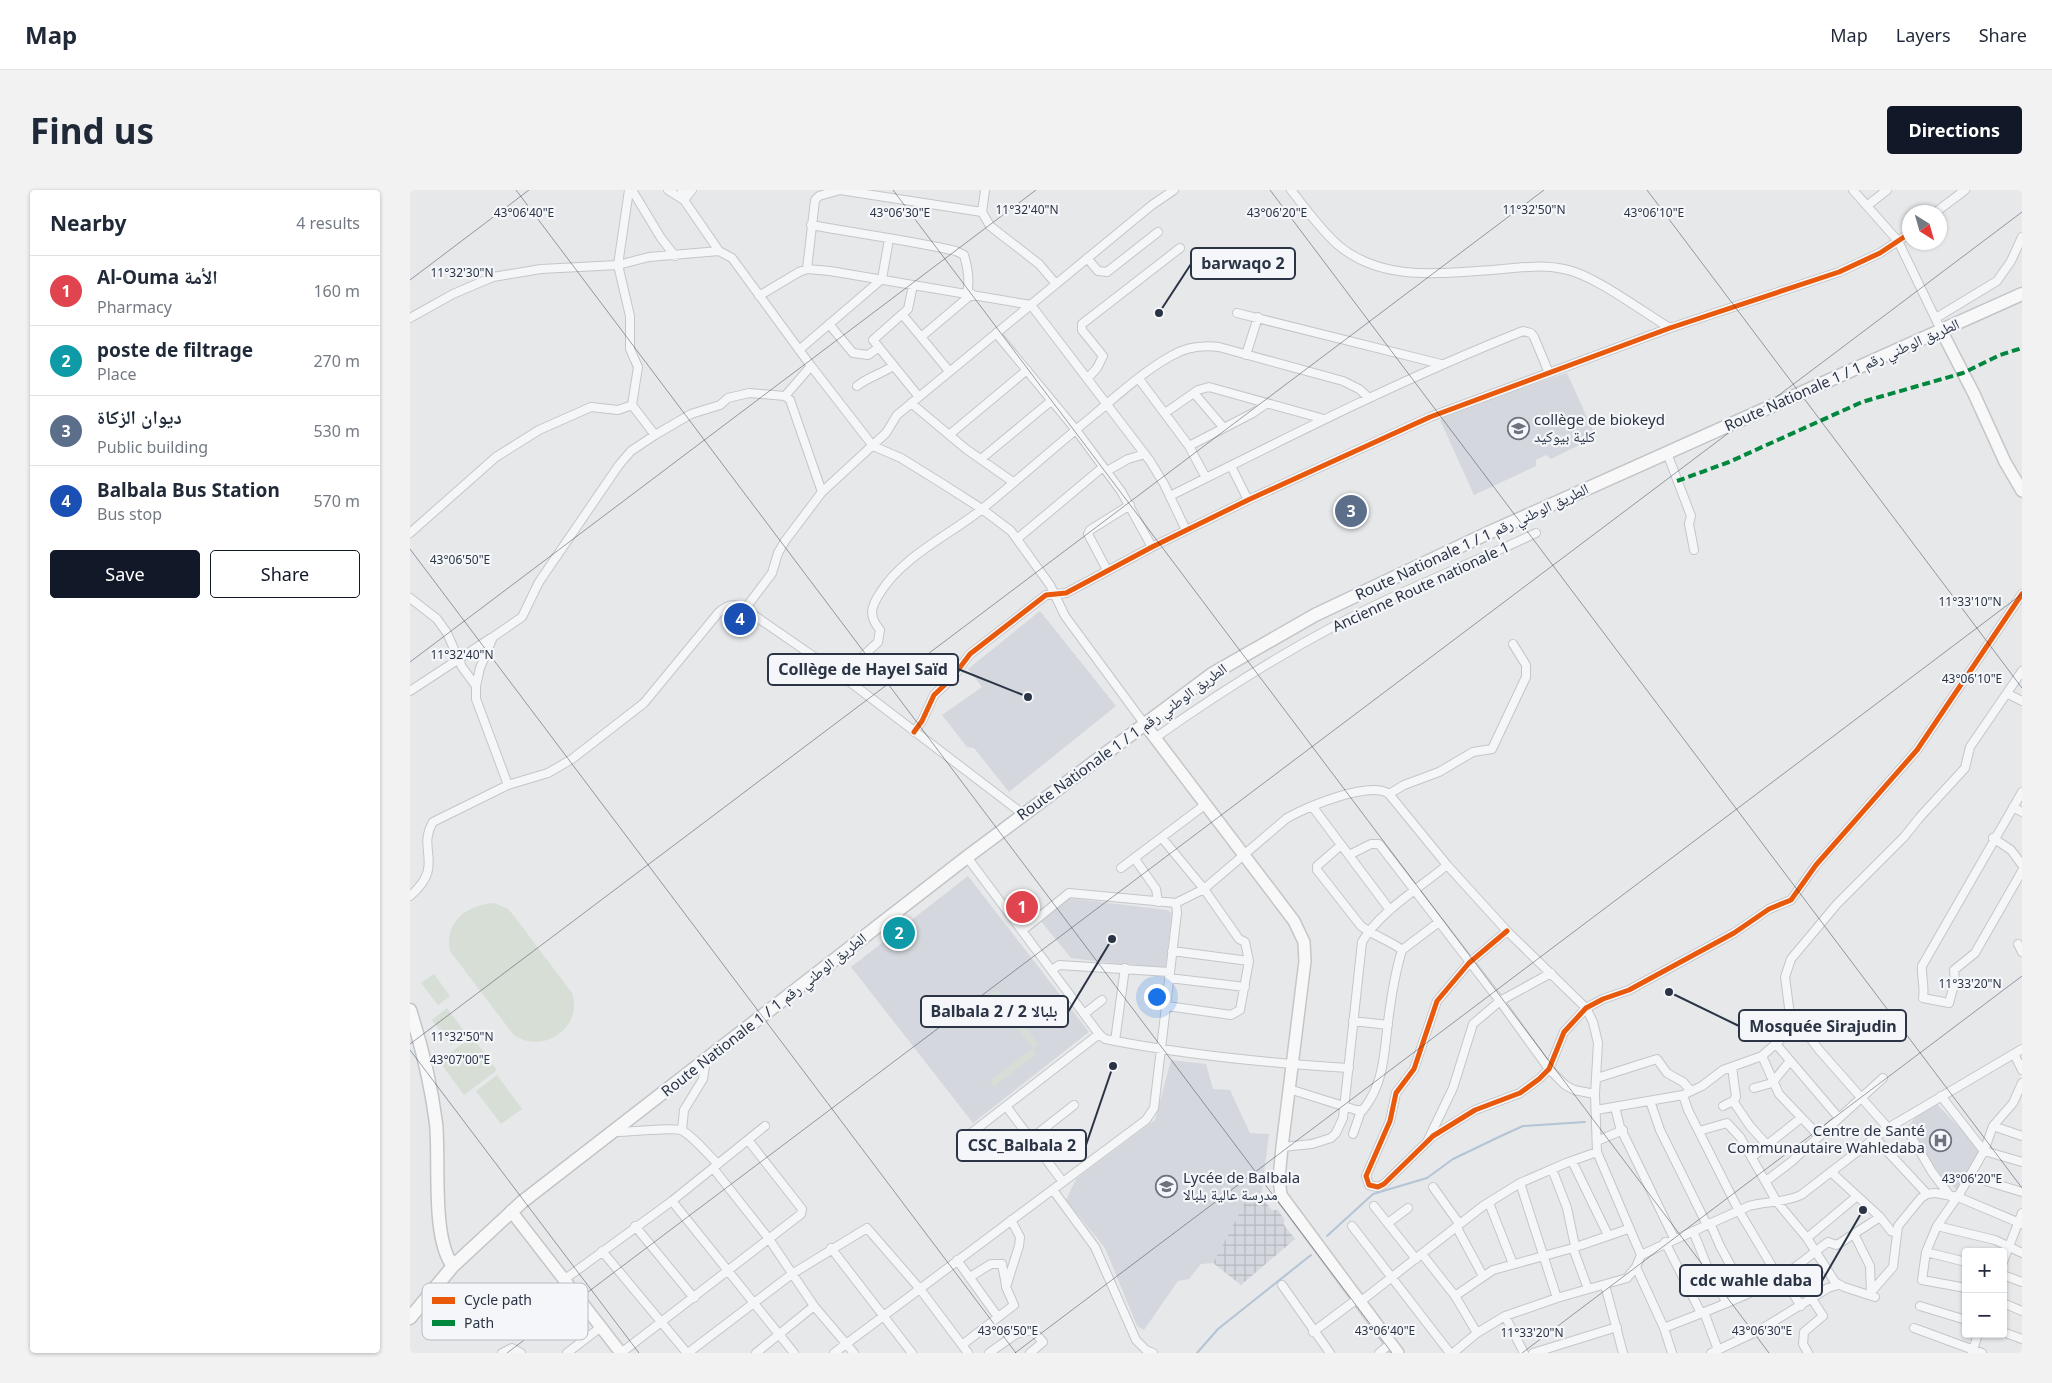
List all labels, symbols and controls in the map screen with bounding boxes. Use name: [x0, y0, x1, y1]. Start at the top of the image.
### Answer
text: Map: [25, 18, 77, 51]
text: Map: [1830, 23, 1868, 47]
text: Layers: [1896, 23, 1951, 47]
text: Share: [1979, 23, 2027, 47]
button: Directions: [1887, 106, 2022, 154]
text: Find us: [30, 107, 154, 154]
text: 11°32'40"N: [995, 201, 1059, 218]
text: 11°32'50"N: [1502, 201, 1566, 218]
text: 43°06'40"E: [494, 204, 554, 221]
text: 43°06'30"E: [870, 204, 930, 221]
text: 43°06'20"E: [1247, 204, 1307, 221]
text: 43°06'10"E: [1624, 204, 1684, 221]
north arrow: [1902, 205, 1947, 250]
text: Nearby: [50, 209, 126, 237]
text: 4 results: [296, 212, 360, 234]
callout: barwaqo 2: [1191, 248, 1295, 279]
text: barwaqo 2: [1201, 252, 1285, 274]
text: Al-Ouma الأمة: [97, 264, 218, 290]
text: 11°32'30"N: [430, 264, 494, 281]
text: 1: [61, 280, 71, 302]
text: 160 m: [313, 280, 360, 302]
text: Pharmacy: [97, 296, 172, 318]
street label: Route Nationale 1 / الطريق الوطني رقم 1: [1721, 313, 1963, 438]
text: poste de filtrage: [97, 337, 253, 363]
text: 2: [61, 350, 71, 372]
text: 270 m: [313, 350, 360, 372]
text: Place: [97, 363, 137, 385]
text: ديوان الزكاة: [97, 404, 182, 430]
place label: collège de biokeyd كلية بيوكيد: [1534, 409, 1665, 446]
school or university icon: collège de biokeyd كلية بيوكيد: [1506, 417, 1530, 441]
text: 3: [61, 420, 71, 442]
text: 530 m: [313, 420, 360, 442]
text: Public building: [97, 436, 208, 458]
text: Balbala Bus Station: [97, 477, 280, 503]
street label: Route Nationale 1 / الطريق الوطني رقم 1: [1352, 478, 1593, 607]
text: 4: [61, 490, 71, 512]
text: 570 m: [313, 490, 360, 512]
pin: 3: [1335, 492, 1367, 530]
text: Bus stop: [97, 503, 162, 525]
street label: Ancienne Route nationale 1: [1329, 536, 1512, 636]
button: Save: [50, 550, 200, 598]
button: Share: [210, 550, 360, 598]
text: 43°06'50"E: [430, 551, 490, 568]
text: 11°33'10"N: [1938, 593, 2002, 610]
pin: 4: [724, 600, 756, 638]
text: 11°32'40"N: [430, 646, 494, 663]
callout: Collège de Hayel Saïd: [768, 654, 958, 685]
text: Collège de Hayel Saïd: [778, 658, 948, 680]
street label: Route Nationale 1 / الطريق الوطني رقم 1: [1012, 658, 1232, 827]
text: 43°06'10"E: [1942, 670, 2002, 687]
pin: 1: [1006, 888, 1038, 926]
pin: 2: [883, 914, 915, 952]
street label: Route Nationale 1 / الطريق الوطني رقم 1: [657, 928, 872, 1103]
text: 11°33'20"N: [1938, 975, 2002, 992]
your location: [1144, 984, 1170, 1010]
callout: Balbala 2 / بلبالا 2: [921, 996, 1068, 1027]
text: Balbala 2 / بلبالا 2: [931, 1000, 1057, 1022]
callout: Mosquée Sirajudin: [1739, 1010, 1906, 1041]
text: Mosquée Sirajudin: [1749, 1015, 1897, 1037]
text: 11°32'50"N: [430, 1028, 494, 1045]
text: 43°07'00"E: [430, 1051, 490, 1068]
place label: Centre de Santé Communautaire Wahledaba: [1727, 1120, 1925, 1157]
hospital icon: Centre de Santé Communautaire Wahledaba: [1929, 1128, 1953, 1152]
callout: CSC_Balbala 2: [957, 1130, 1086, 1161]
text: CSC_Balbala 2: [968, 1134, 1076, 1156]
place label: Lycée de Balbala مدرسة عالية بلبالا: [1183, 1167, 1300, 1204]
text: 43°06'20"E: [1942, 1170, 2002, 1187]
school or university icon: Lycée de Balbala مدرسة عالية بلبالا: [1155, 1175, 1179, 1199]
map controls: [1962, 1248, 2007, 1338]
button: +: [1962, 1248, 2007, 1293]
callout: cdc wahle daba: [1680, 1265, 1822, 1296]
text: cdc wahle daba: [1690, 1269, 1812, 1291]
legend: [422, 1283, 588, 1340]
text: Cycle path: [464, 1290, 532, 1309]
button: −: [1962, 1293, 2007, 1338]
text: Path: [464, 1313, 494, 1332]
text: 43°06'50"E: [978, 1322, 1038, 1339]
text: 43°06'40"E: [1355, 1322, 1415, 1339]
text: 43°06'30"E: [1732, 1322, 1792, 1339]
text: 11°33'20"N: [1500, 1324, 1564, 1341]

